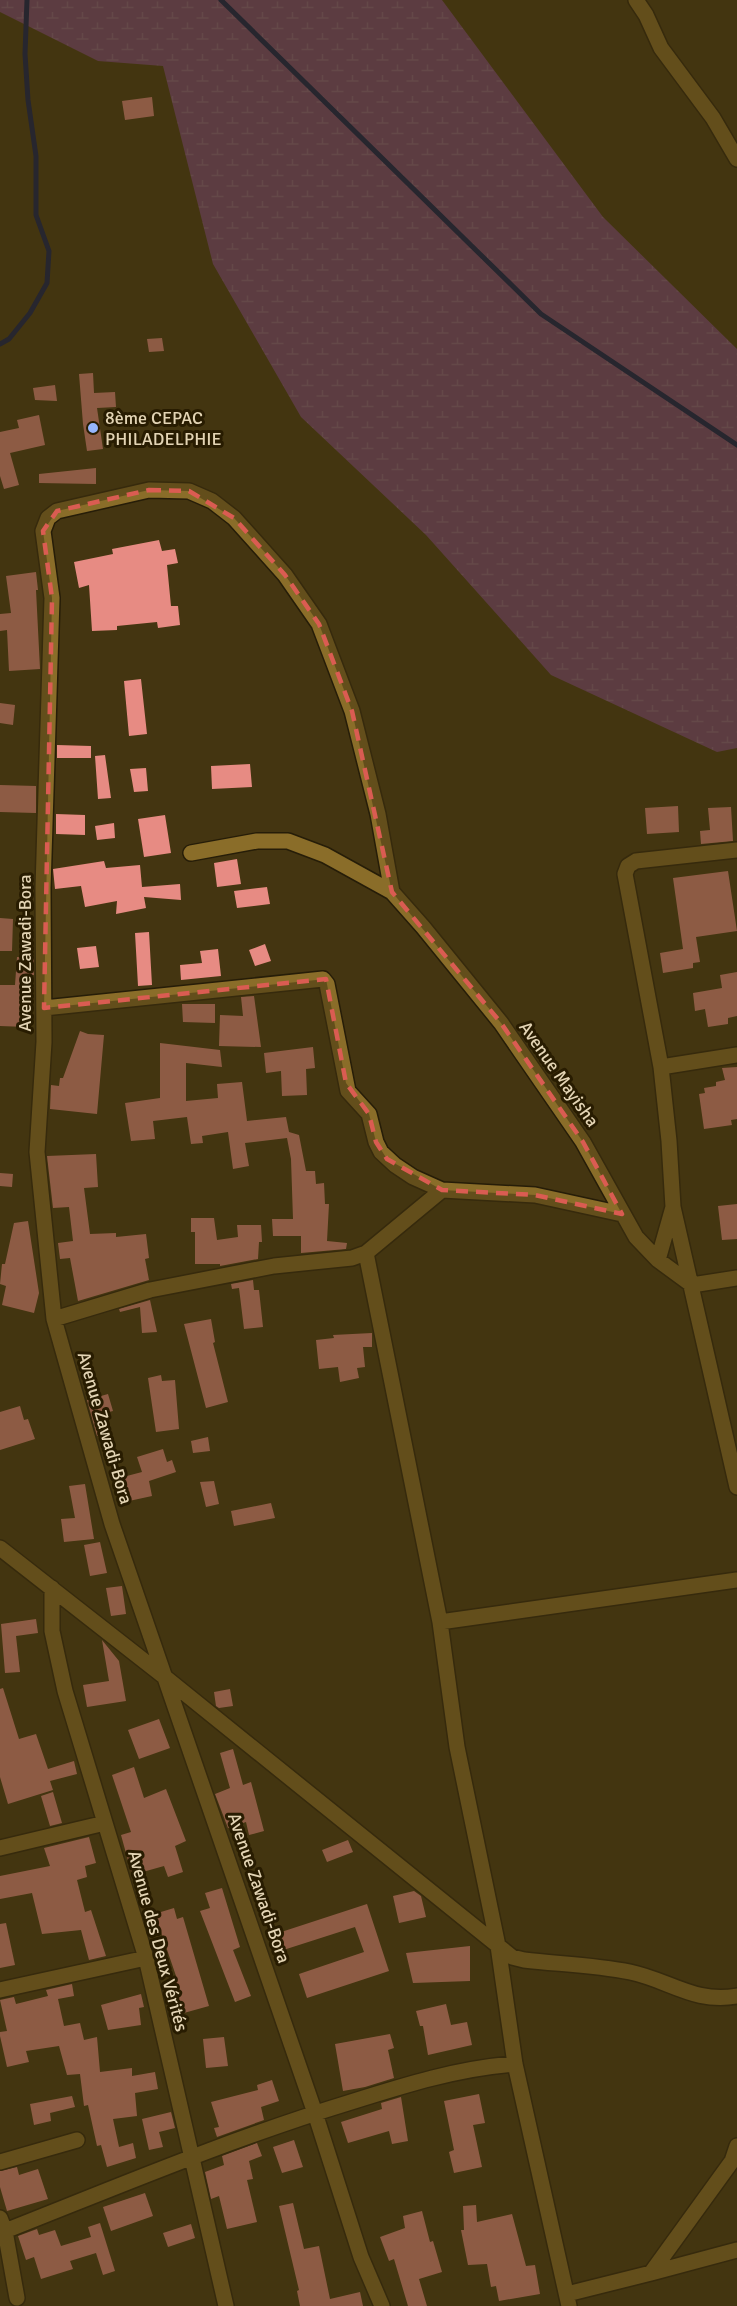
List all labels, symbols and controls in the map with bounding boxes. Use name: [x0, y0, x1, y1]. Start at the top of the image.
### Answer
place label: 8ème CEPAC PHILADELPHIE: [105, 407, 222, 450]
marker: 8ème CEPAC PHILADELPHIE: [86, 421, 100, 435]
street label: Avenue Zawadi-Bora: [14, 874, 36, 1032]
street label: Avenue Mayisha: [514, 1017, 604, 1131]
street label: Avenue Zawadi-Bora: [73, 1349, 137, 1507]
street label: Avenue Zawadi-Bora: [223, 1810, 295, 1966]
street label: Avenue des Deux Vérités: [123, 1848, 193, 2034]

